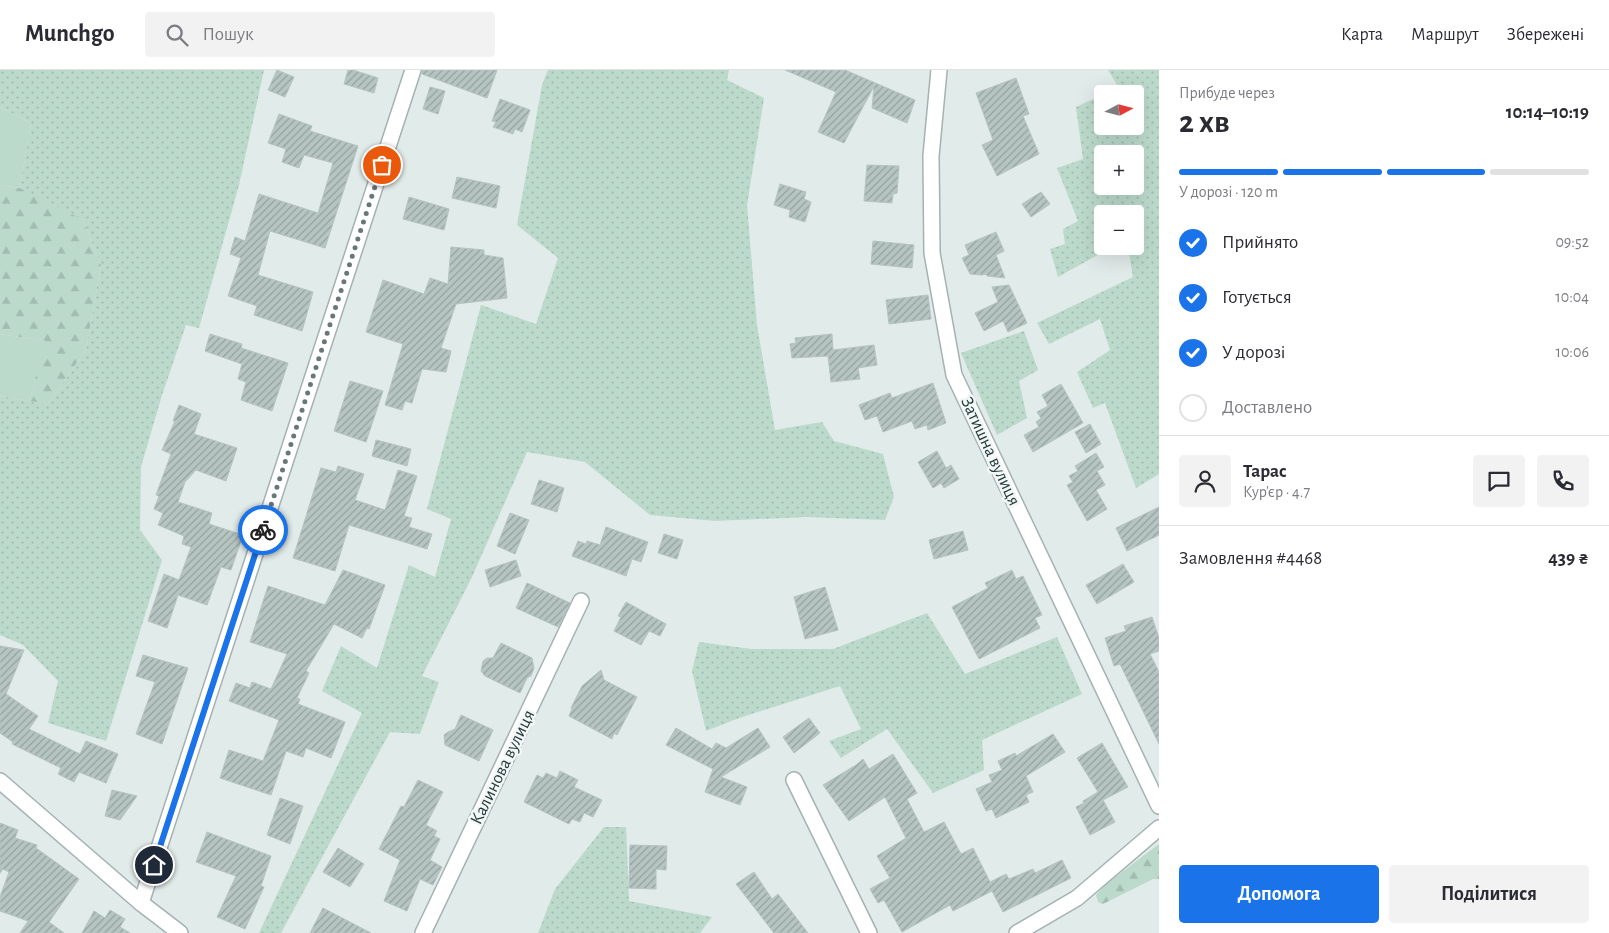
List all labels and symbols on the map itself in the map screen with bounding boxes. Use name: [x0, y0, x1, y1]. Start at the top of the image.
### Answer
north arrow: [1094, 85, 1144, 135]
pin: [361, 144, 403, 186]
street label: Затишна вулиця: [957, 394, 1023, 509]
courier: [238, 505, 288, 555]
street label: Калинова вулиця: [467, 707, 538, 828]
pin: [133, 844, 175, 886]

